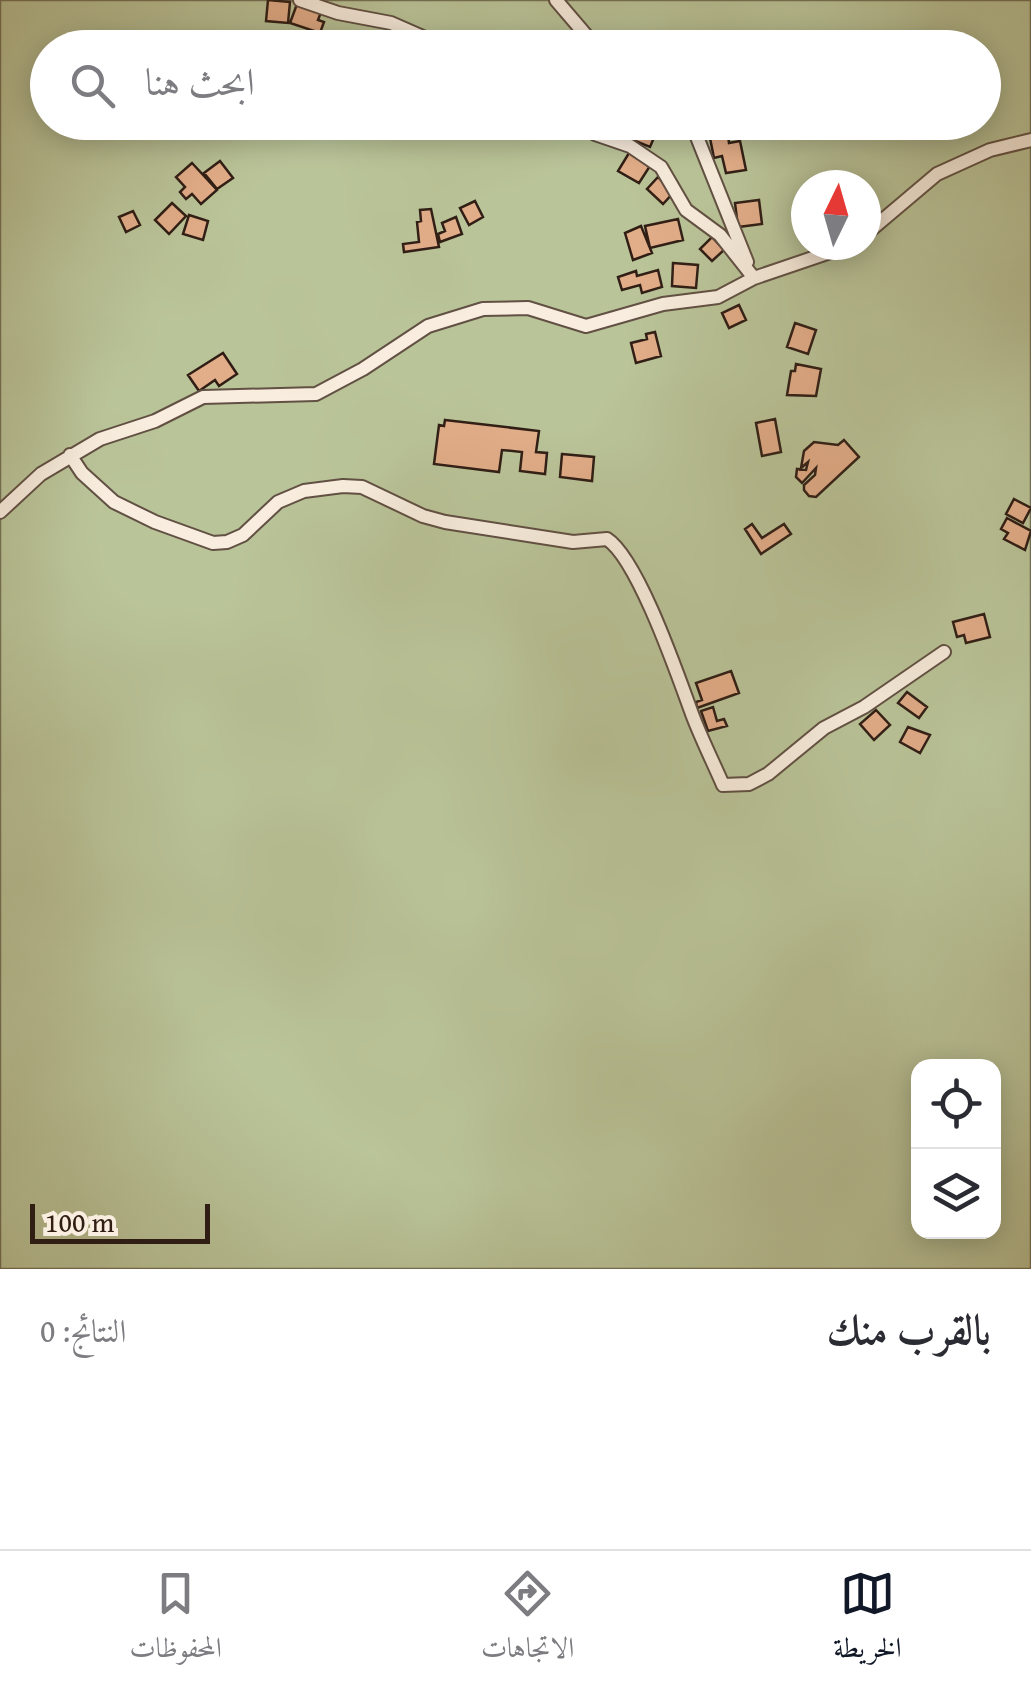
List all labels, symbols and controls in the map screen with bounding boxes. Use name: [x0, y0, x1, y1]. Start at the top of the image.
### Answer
search box: [30, 30, 1001, 140]
text: ابحث هنا: [145, 53, 255, 109]
icon: search: [65, 58, 120, 113]
north arrow: [791, 170, 881, 260]
map controls: [911, 1059, 1001, 1239]
button: locate: [911, 1059, 1001, 1149]
button: layers: [911, 1149, 1001, 1239]
scale bar: [30, 1199, 210, 1244]
text: 100 m: [45, 1201, 114, 1242]
text: بالقرب منك: [827, 1298, 991, 1359]
text: النتائج: 0: [40, 1307, 126, 1354]
tab: المحفوظات: [130, 1566, 222, 1675]
tab: الاتجاهات: [481, 1566, 574, 1675]
tab: الخريطة: [833, 1566, 901, 1675]

